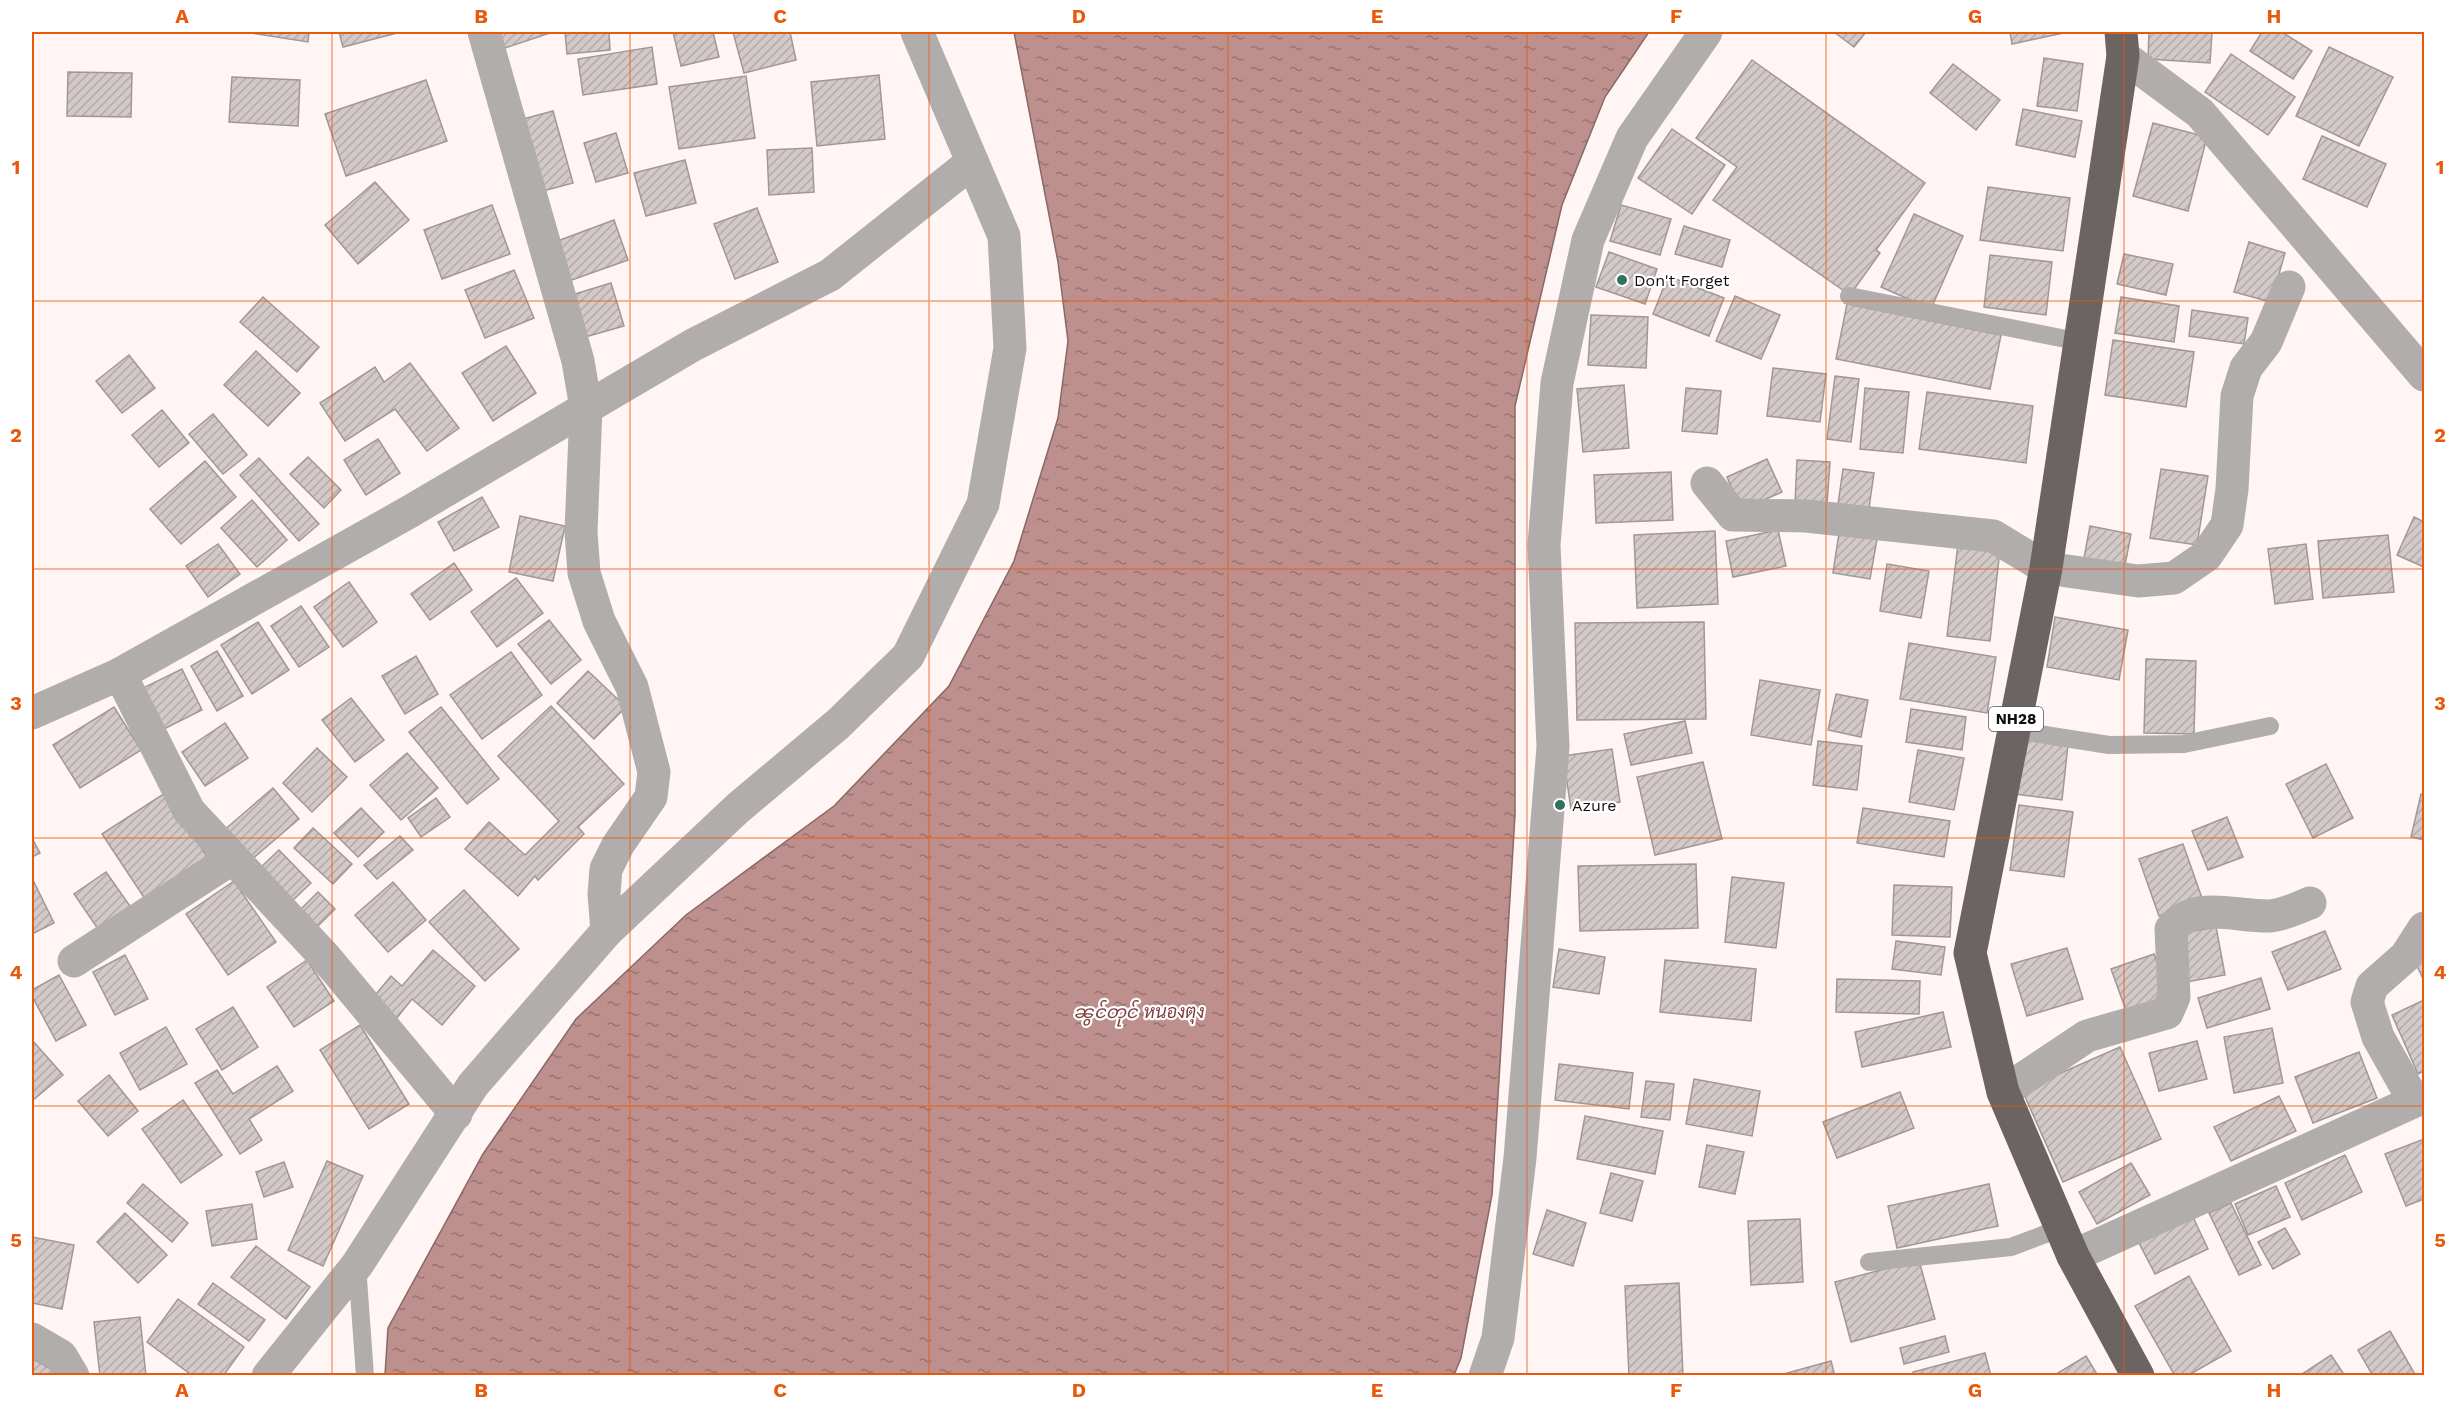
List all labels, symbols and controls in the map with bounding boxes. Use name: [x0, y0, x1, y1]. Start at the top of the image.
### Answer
text: A: [175, 4, 189, 28]
text: B: [474, 4, 488, 28]
text: C: [773, 4, 787, 28]
text: D: [1072, 4, 1086, 28]
text: E: [1371, 4, 1383, 28]
text: F: [1670, 4, 1682, 28]
text: G: [1968, 4, 1982, 28]
text: H: [2267, 4, 2281, 28]
text: 1: [12, 155, 20, 179]
text: 1: [2436, 155, 2444, 179]
place label: Don't Forget: [1634, 271, 1730, 290]
marker: Don't Forget: [1615, 273, 1629, 287]
text: 2: [10, 423, 22, 447]
text: 2: [2434, 423, 2446, 447]
text: 3: [10, 691, 22, 715]
text: 3: [2434, 691, 2446, 715]
road number: NH28: [1989, 707, 2043, 731]
place label: Azure: [1572, 796, 1616, 815]
marker: Azure: [1553, 798, 1567, 812]
text: 4: [10, 960, 23, 984]
text: 4: [2434, 960, 2447, 984]
water label: ၼွင်တုင် หนองตุง: [1074, 999, 1204, 1027]
text: 5: [10, 1228, 22, 1252]
text: 5: [2434, 1228, 2446, 1252]
text: A: [175, 1378, 189, 1402]
text: B: [474, 1378, 488, 1402]
text: C: [773, 1378, 787, 1402]
text: D: [1072, 1378, 1086, 1402]
text: E: [1371, 1378, 1383, 1402]
text: F: [1670, 1378, 1682, 1402]
text: G: [1968, 1378, 1982, 1402]
text: H: [2267, 1378, 2281, 1402]

